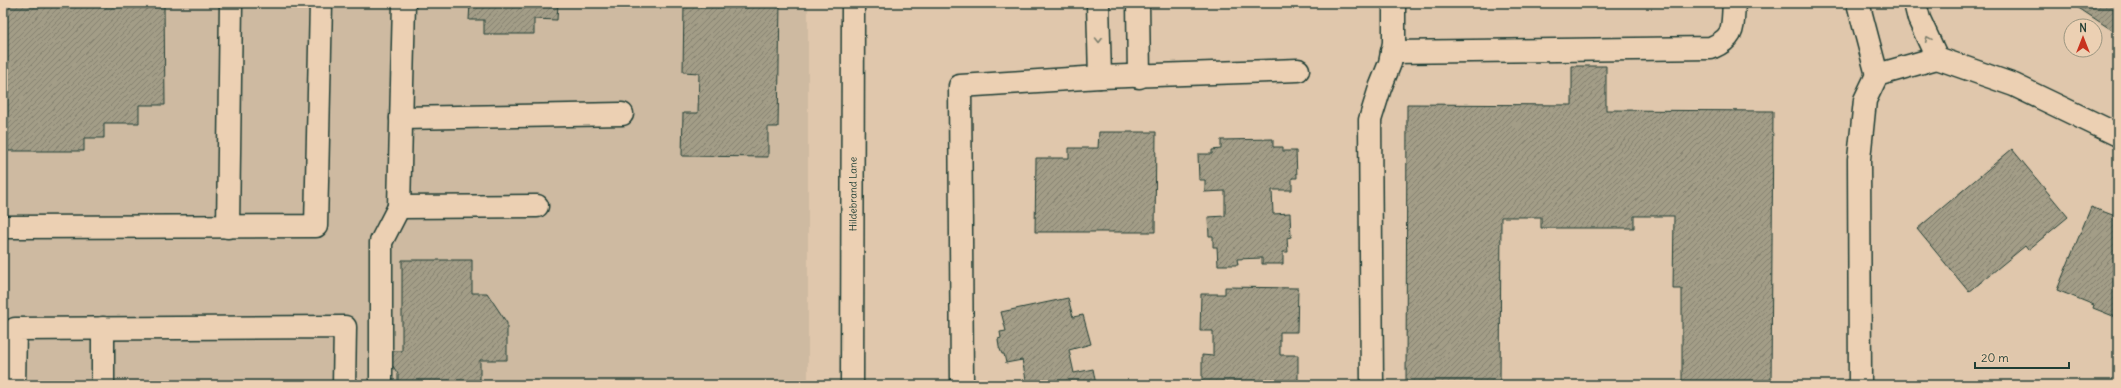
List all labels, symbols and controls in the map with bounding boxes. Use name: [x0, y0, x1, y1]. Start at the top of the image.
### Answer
north arrow: [2063, 18, 2103, 58]
text: N: [2079, 21, 2087, 35]
one-way arrow: [1925, 35, 1933, 43]
one-way arrow: [1095, 37, 1103, 43]
street label: Hildebrand Lane: [846, 157, 860, 231]
scale bar: [1975, 344, 2069, 370]
text: 20 m: [1981, 350, 2009, 365]

